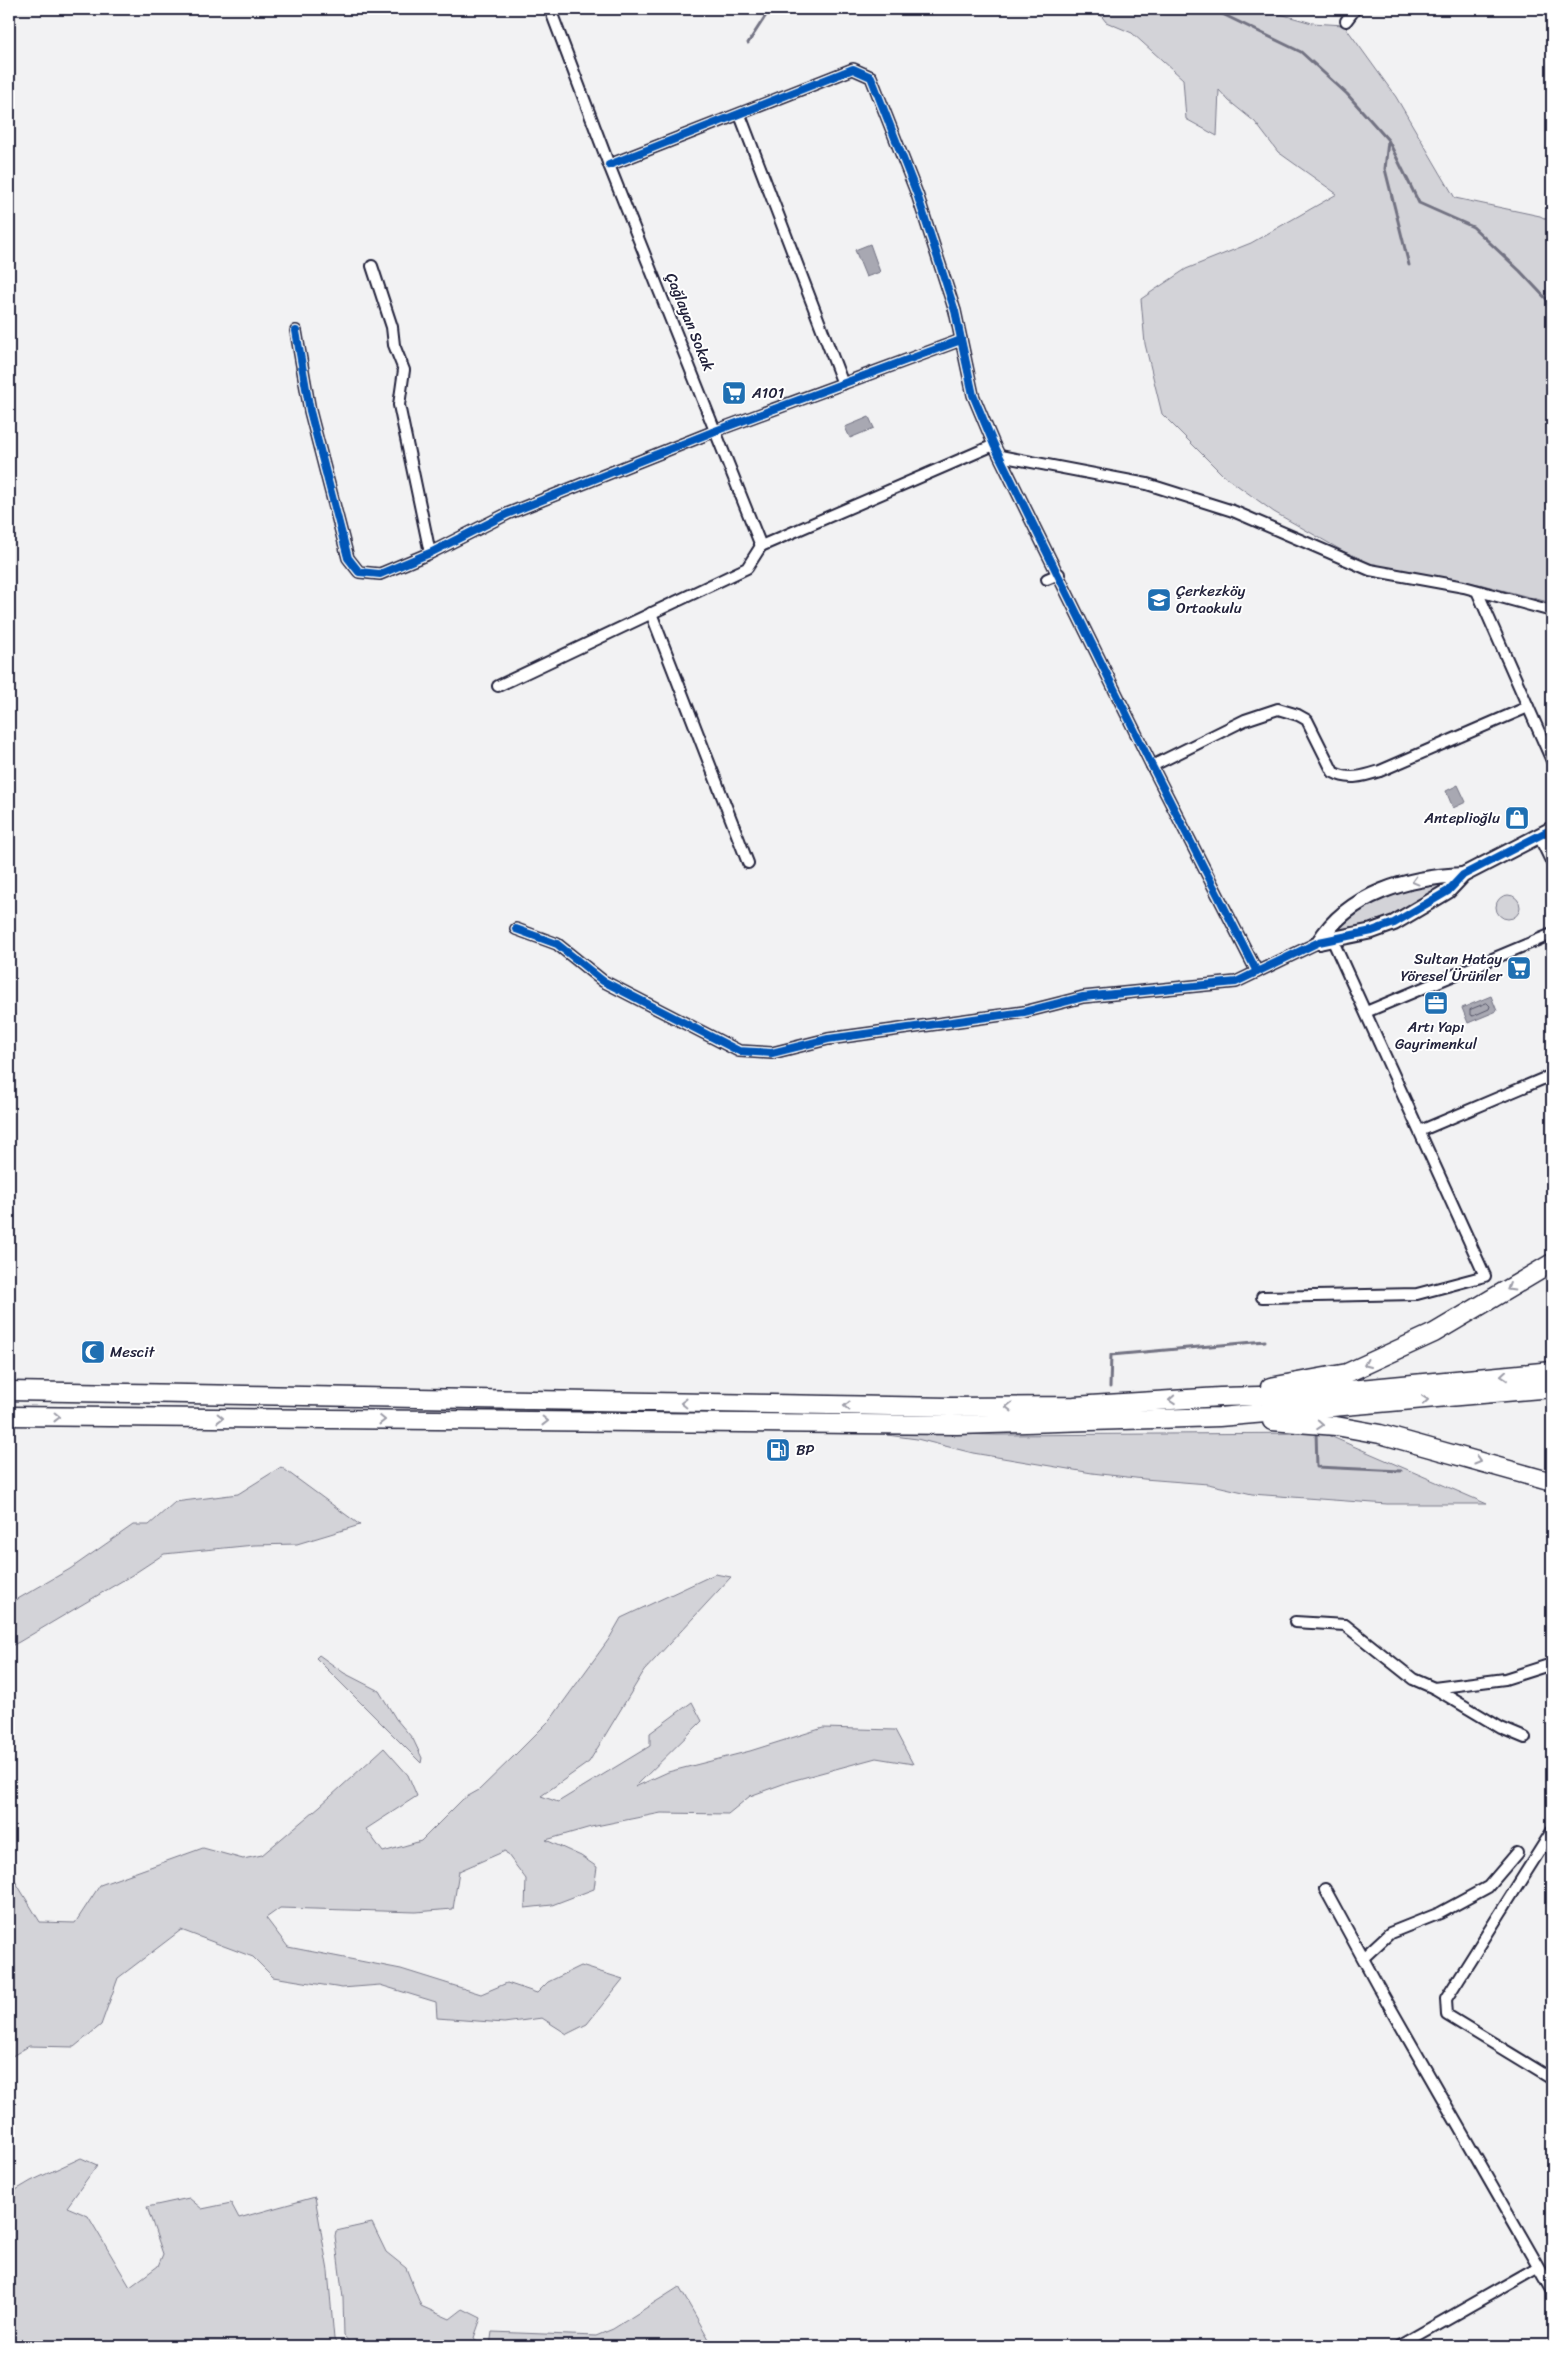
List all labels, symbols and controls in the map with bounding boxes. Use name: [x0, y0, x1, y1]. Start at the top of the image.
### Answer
street label: Çağlayan Sokak: [658, 269, 722, 375]
supermarket icon: A101: [721, 380, 747, 406]
place label: A101: [751, 380, 784, 406]
place label: Çerkezköy Ortaokulu: [1176, 578, 1246, 621]
school or university icon: Çerkezköy Ortaokulu: [1146, 587, 1172, 613]
place label: Anteplioğlu: [1423, 805, 1500, 831]
shop icon: Anteplioğlu: [1504, 805, 1530, 831]
one-way arrow: [1410, 875, 1419, 886]
place label: Sultan Hatay Yöresel Ürünler: [1401, 946, 1503, 989]
supermarket icon: Sultan Hatay Yöresel Ürünler: [1506, 955, 1532, 981]
office icon: Artı Yapı Gayrimenkul: [1423, 990, 1449, 1016]
place label: Artı Yapı Gayrimenkul: [1395, 1014, 1478, 1057]
one-way arrow: [1507, 1281, 1516, 1291]
mosque icon: Mescit: [80, 1339, 106, 1365]
place label: Mescit: [110, 1339, 155, 1365]
one-way arrow: [1363, 1357, 1372, 1368]
one-way arrow: [1500, 1370, 1508, 1381]
one-way arrow: [1167, 1394, 1175, 1405]
one-way arrow: [1421, 1395, 1429, 1406]
one-way arrow: [680, 1398, 688, 1408]
one-way arrow: [843, 1401, 850, 1411]
one-way arrow: [1005, 1402, 1013, 1412]
one-way arrow: [54, 1412, 62, 1422]
one-way arrow: [216, 1413, 224, 1423]
one-way arrow: [379, 1415, 387, 1425]
one-way arrow: [542, 1416, 549, 1426]
one-way arrow: [1317, 1419, 1325, 1430]
fuel station icon: BP: [765, 1437, 791, 1463]
place label: BP: [796, 1437, 814, 1463]
one-way arrow: [1474, 1455, 1483, 1466]

